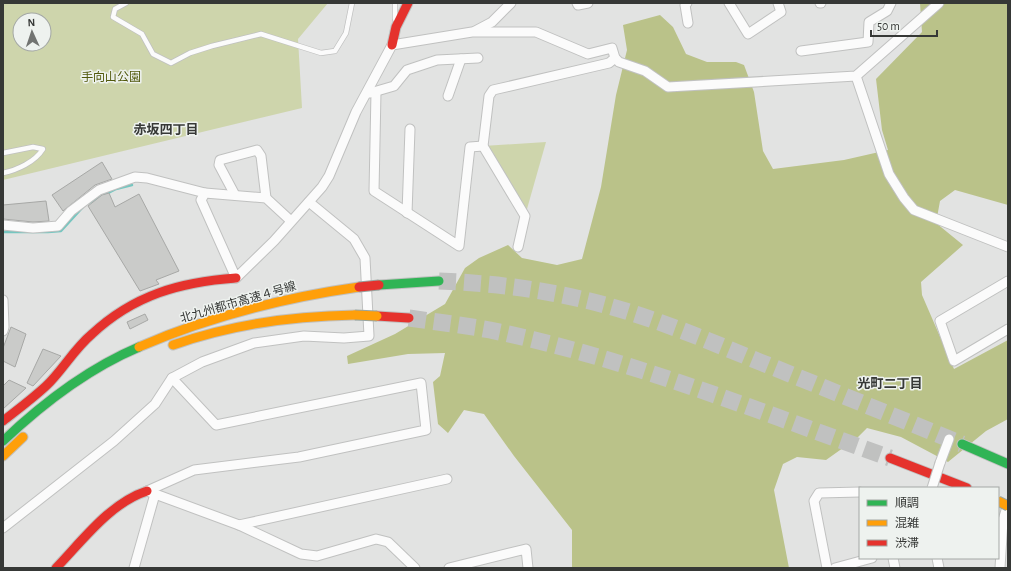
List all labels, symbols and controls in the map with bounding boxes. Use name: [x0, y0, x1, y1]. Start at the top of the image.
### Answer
north arrow: [12, 12, 52, 52]
scale bar: [871, 12, 937, 38]
text: N: [27, 17, 36, 28]
text: 50 m: [877, 20, 900, 32]
park label: 手向山公園: [81, 70, 141, 83]
district label: 赤坂四丁目: [133, 123, 199, 137]
street label: 北九州都市高速４号線: [178, 279, 297, 324]
district label: 光町二丁目: [857, 377, 923, 391]
legend: [859, 487, 999, 559]
text: 順調: [895, 497, 919, 509]
text: 混雑: [895, 516, 919, 529]
text: 渋滞: [895, 537, 919, 549]

